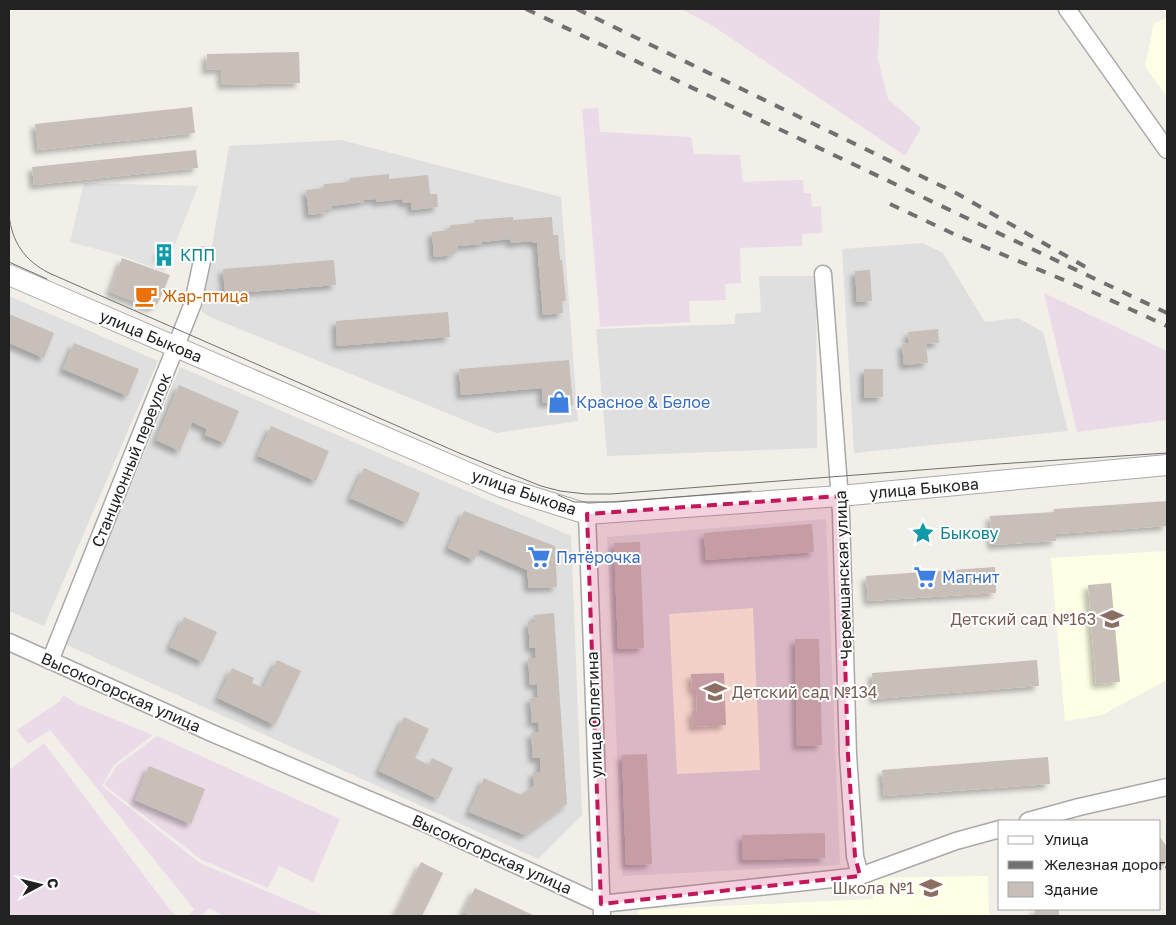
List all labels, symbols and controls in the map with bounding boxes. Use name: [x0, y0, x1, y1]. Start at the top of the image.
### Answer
building icon: КПП: [151, 242, 177, 268]
place label: КПП: [180, 245, 215, 265]
cafe icon: Жар-птица: [133, 283, 159, 309]
place label: Жар-птица: [162, 286, 248, 306]
street label: улица Быкова: [97, 305, 205, 367]
street label: Станционный переулок: [87, 370, 175, 550]
shop icon: Красное & Белое: [546, 389, 572, 415]
place label: Красное & Белое: [576, 392, 710, 412]
street label: улица Быкова: [469, 465, 579, 519]
street label: улица Быкова: [868, 473, 980, 503]
street label: Черемшанская улица: [830, 490, 856, 660]
place icon: Быкову: [910, 520, 936, 546]
place label: Быкову: [940, 523, 999, 543]
supermarket icon: Пятёрочка: [526, 544, 552, 570]
place label: Пятёрочка: [556, 547, 640, 567]
supermarket icon: Магнит: [912, 564, 938, 590]
place label: Магнит: [942, 567, 1000, 587]
school or university icon: Детский сад №163: [1099, 606, 1125, 632]
place label: Детский сад №163: [950, 609, 1096, 629]
street label: Высокогорская улица: [38, 648, 204, 736]
street label: улица Оплетина: [582, 651, 606, 779]
school or university icon: Детский сад №134: [702, 679, 728, 705]
place label: Детский сад №134: [732, 682, 878, 702]
street label: Высокогорская улица: [409, 810, 575, 898]
legend: [998, 820, 1161, 910]
text: Улица: [1044, 830, 1089, 848]
text: Железная дорога: [1044, 855, 1173, 873]
north arrow: [15, 860, 65, 910]
school or university icon: Школа №1: [918, 875, 944, 901]
text: С: [44, 877, 62, 889]
place label: Школа №1: [832, 878, 914, 898]
text: Здание: [1044, 880, 1098, 898]

